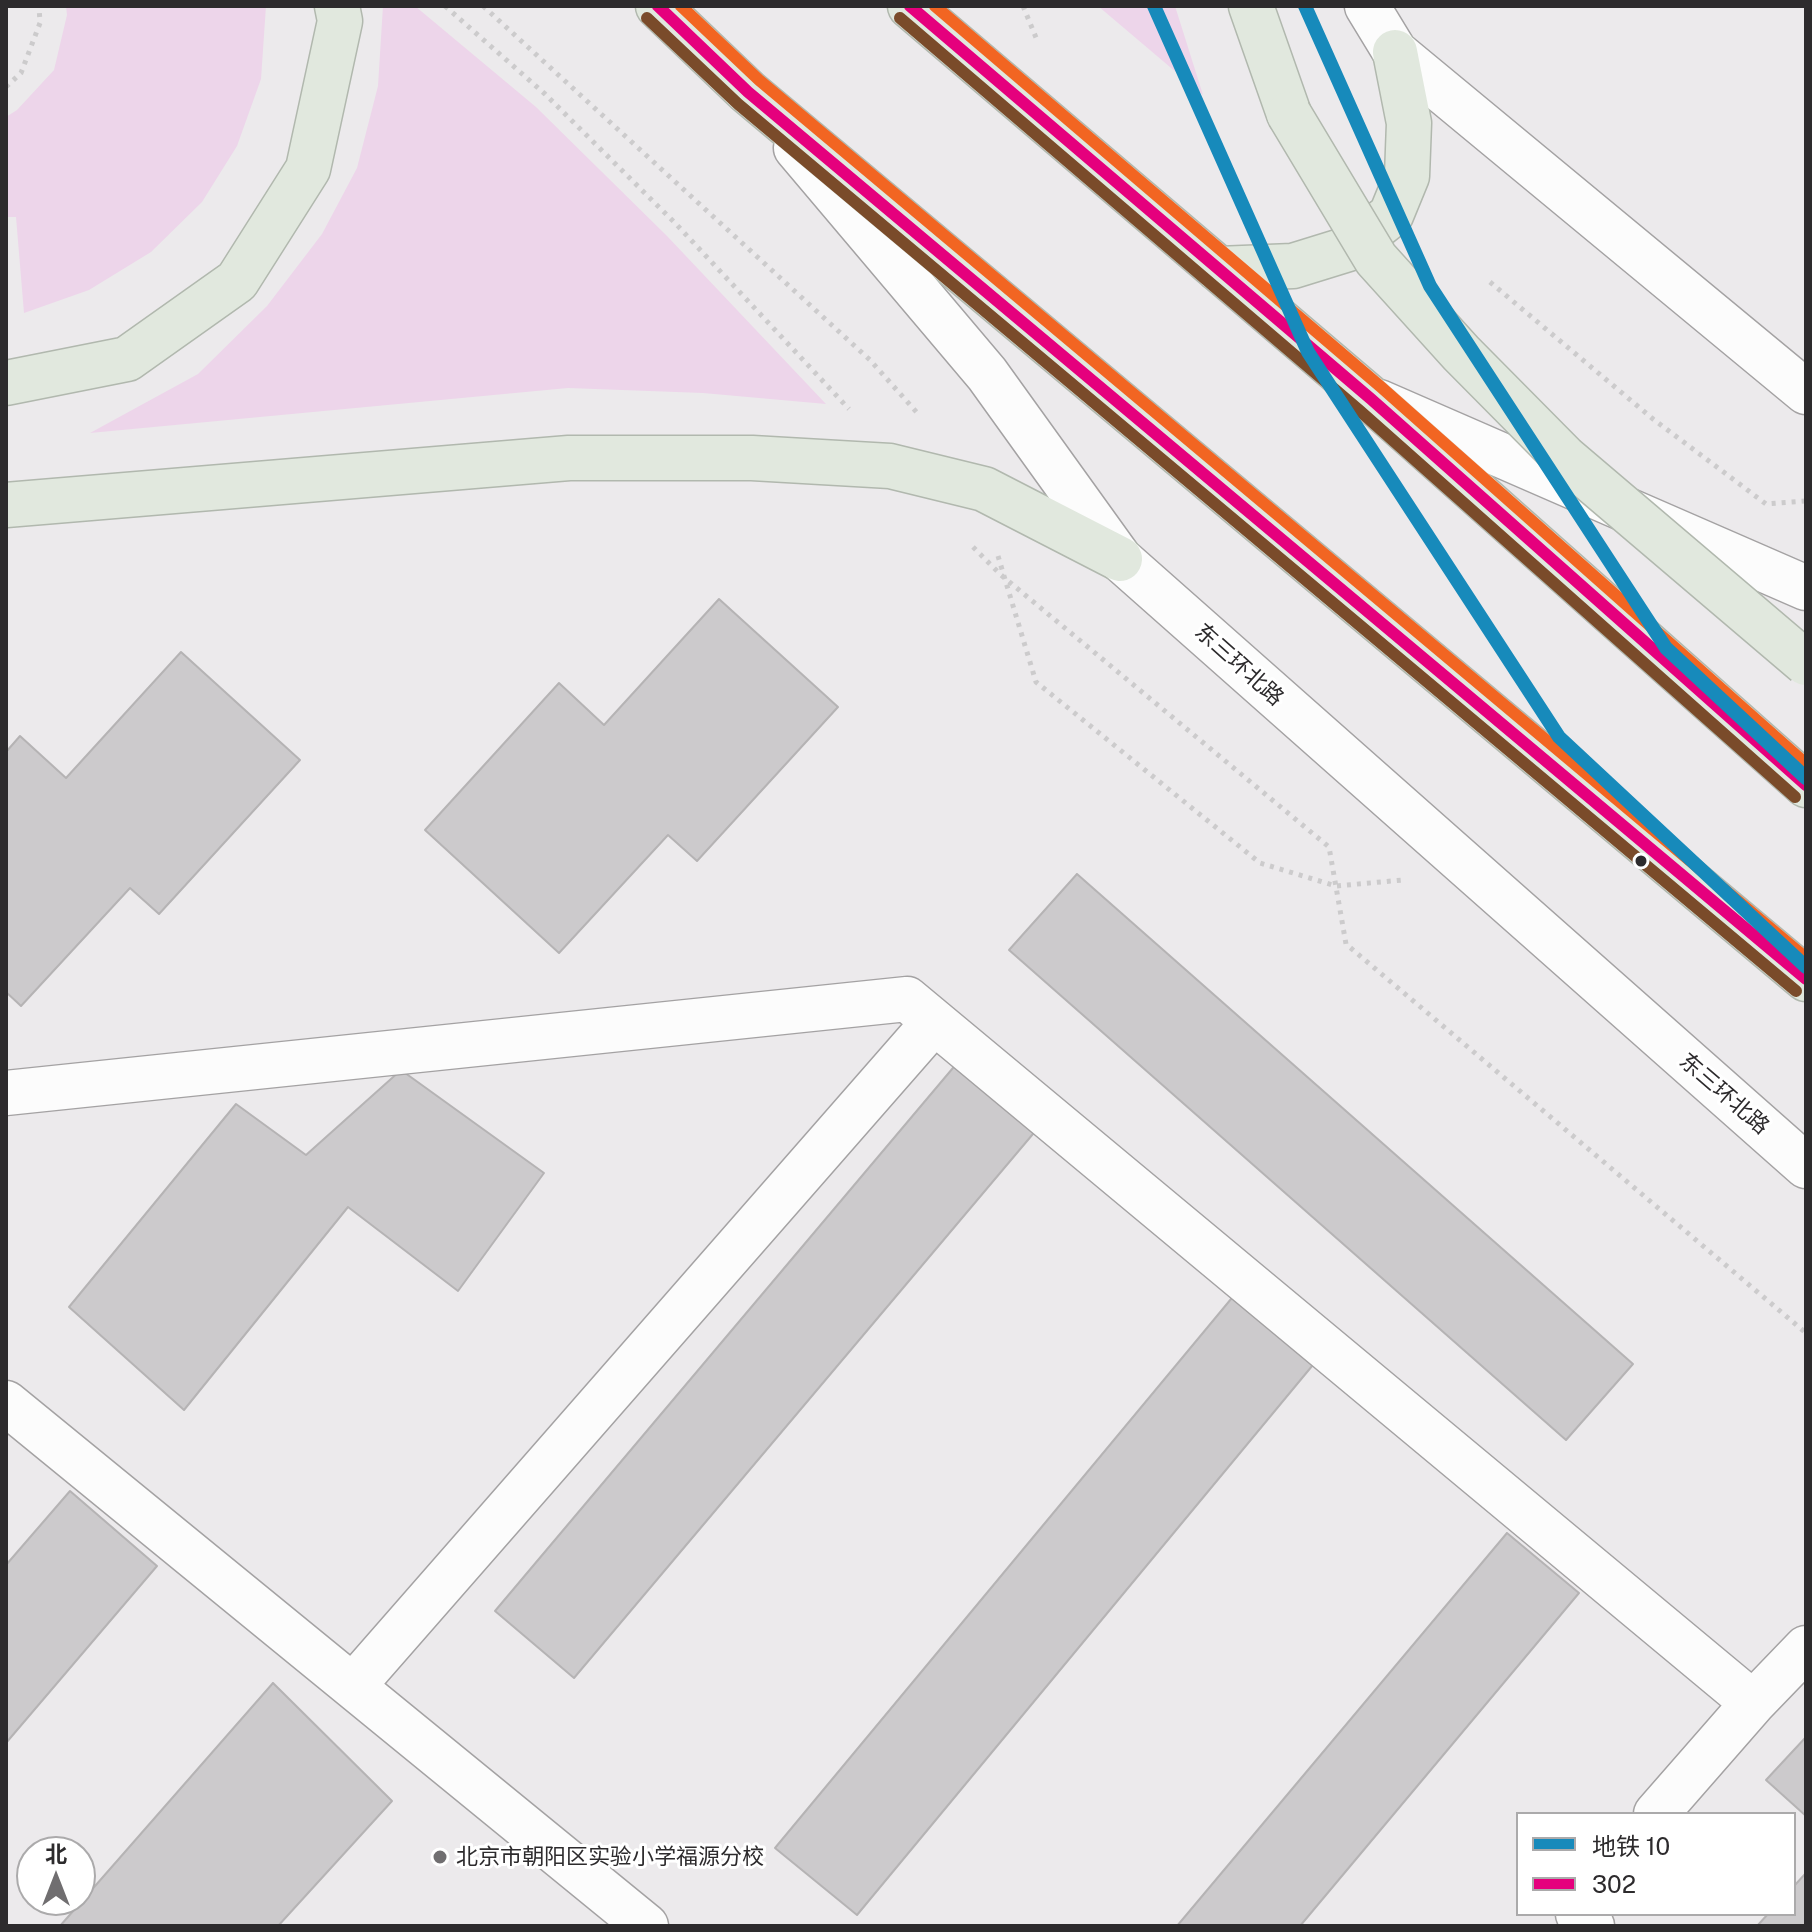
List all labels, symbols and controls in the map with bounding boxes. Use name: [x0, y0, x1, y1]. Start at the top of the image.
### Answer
street label: 东三环北路: [1189, 618, 1289, 712]
unlabelled marker: [1633, 853, 1649, 869]
street label: 东三环北路: [1674, 1048, 1774, 1140]
legend: [1516, 1812, 1796, 1916]
text: 地铁 10: [1592, 1832, 1670, 1860]
north arrow: [16, 1836, 96, 1916]
text: 北: [45, 1841, 67, 1867]
place label: 北京市朝阳区实验小学福源分校: [456, 1844, 764, 1870]
marker: 北京市朝阳区实验小学福源分校: [431, 1848, 449, 1866]
text: 302: [1592, 1870, 1636, 1898]

